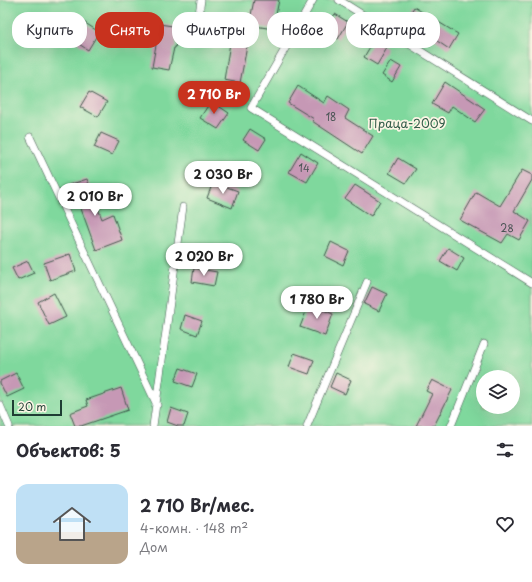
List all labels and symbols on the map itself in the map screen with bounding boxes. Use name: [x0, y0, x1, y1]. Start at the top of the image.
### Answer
pin: 2 710 Br: [173, 81, 255, 115]
house number: 18: [326, 109, 336, 124]
park label: Праца-2009: [368, 114, 446, 132]
house number: 14: [298, 160, 310, 175]
pin: 2 030 Br: [182, 161, 264, 195]
pin: 2 010 Br: [54, 183, 136, 217]
house number: 28: [500, 220, 514, 235]
pin: 2 020 Br: [163, 243, 245, 277]
pin: 1 780 Br: [276, 286, 358, 320]
scale bar: [12, 398, 62, 417]

